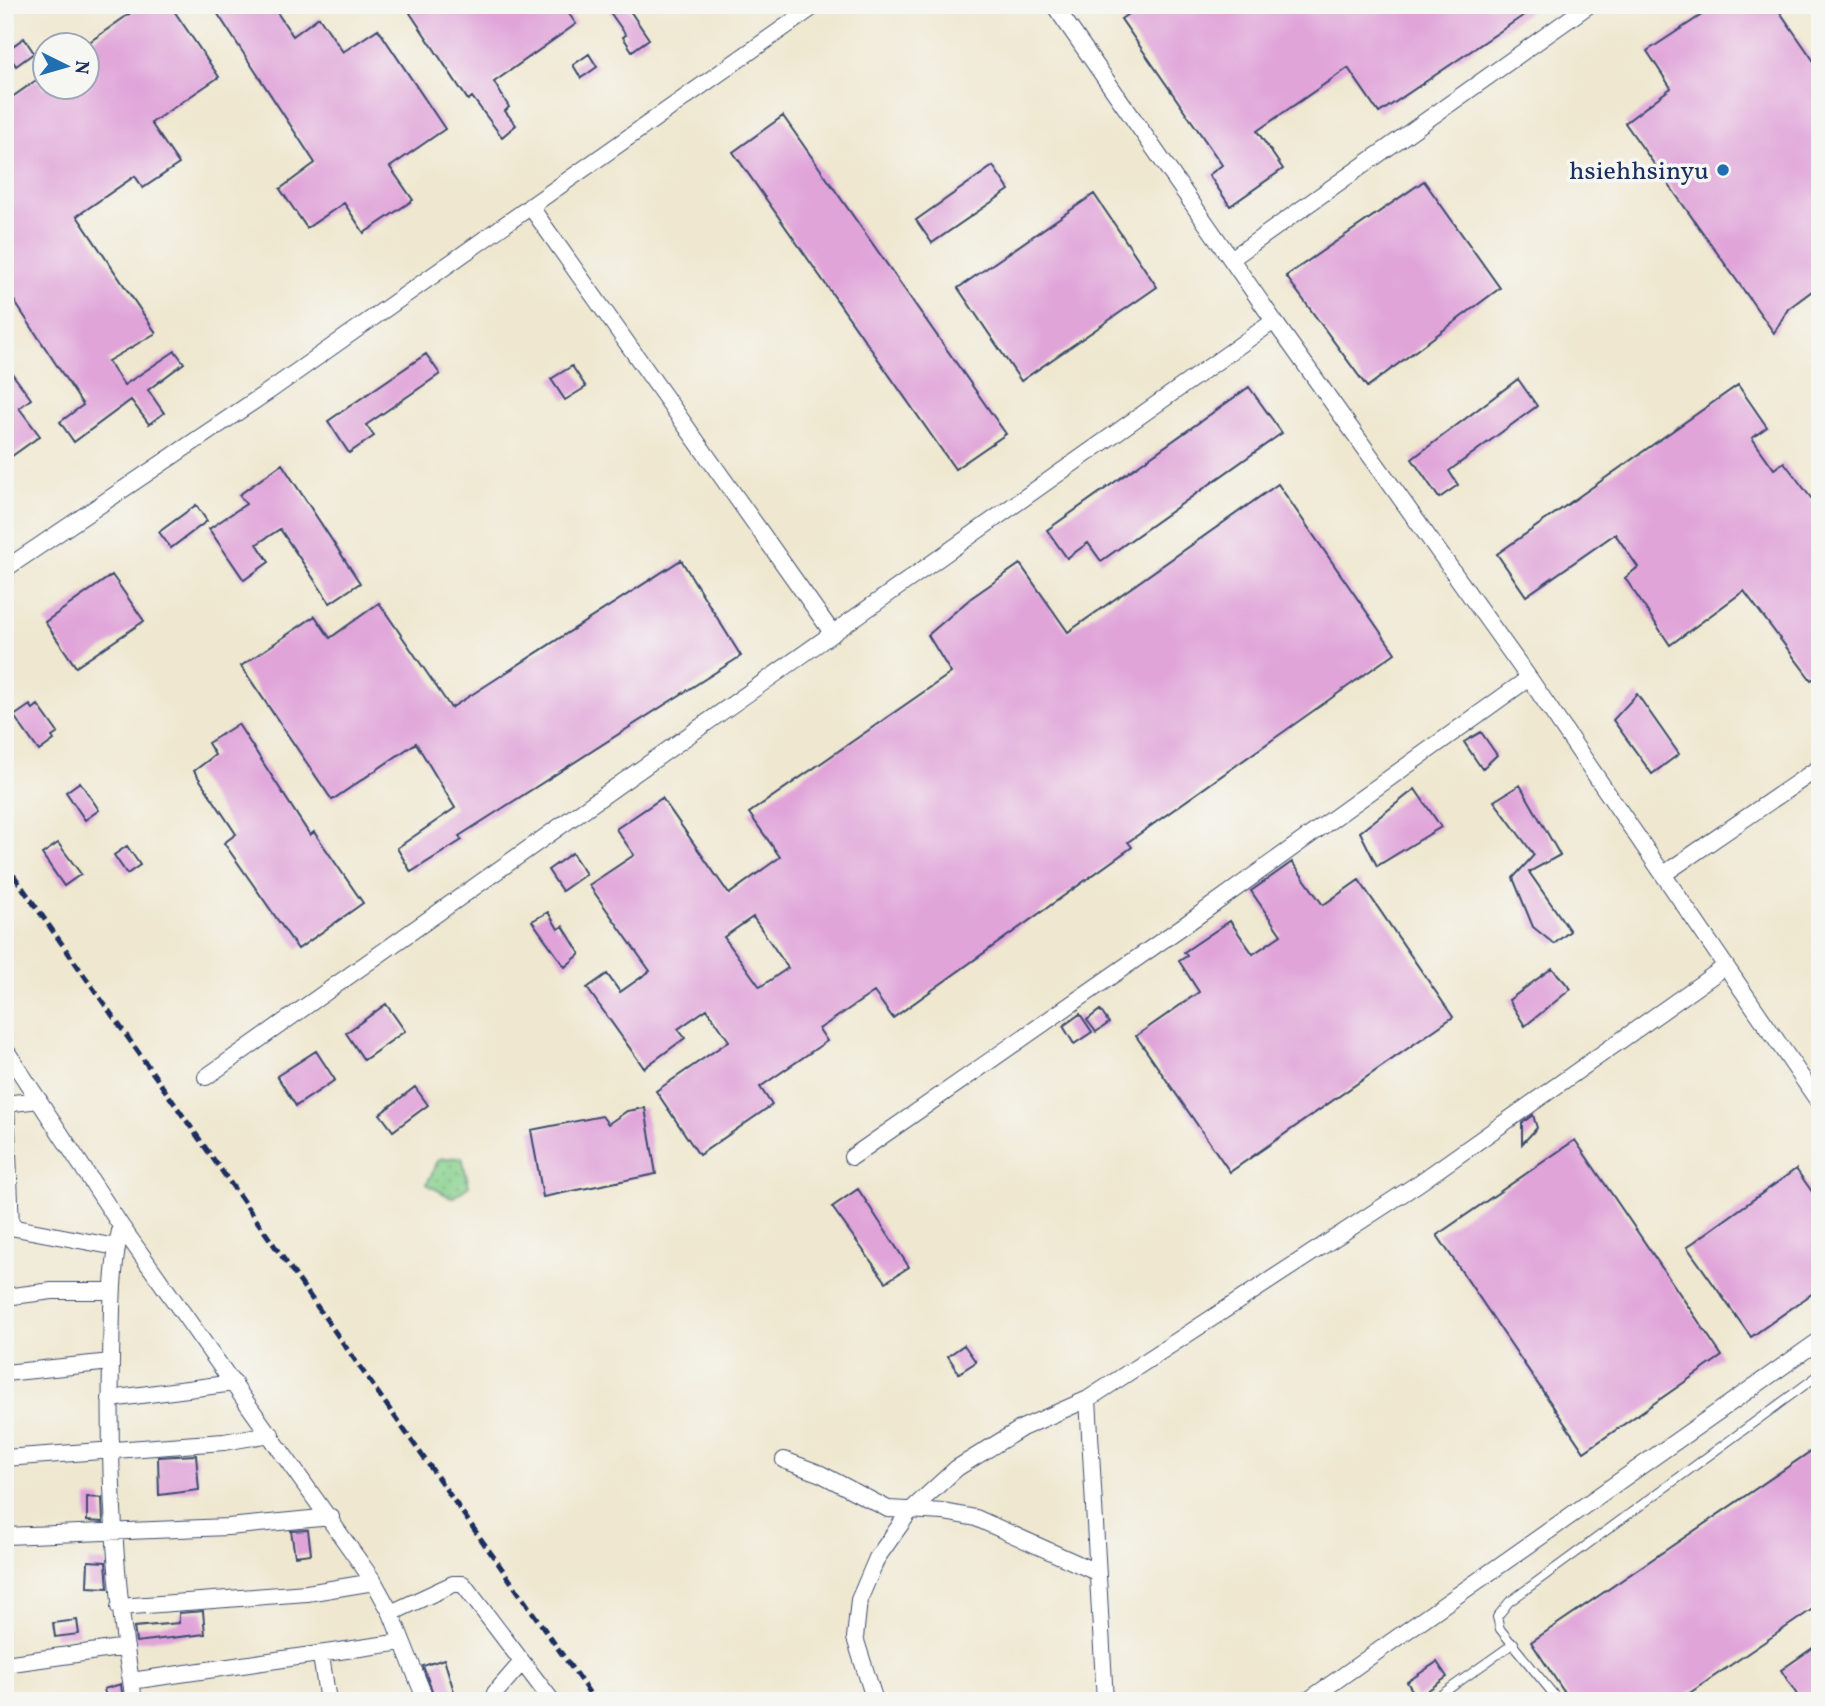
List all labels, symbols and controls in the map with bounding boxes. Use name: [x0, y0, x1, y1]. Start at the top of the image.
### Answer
north arrow: [32, 32, 102, 102]
text: N: [67, 59, 94, 76]
place label: hsiehhsinyu: [1569, 154, 1709, 190]
marker: hsiehhsinyu: [1715, 162, 1731, 178]

